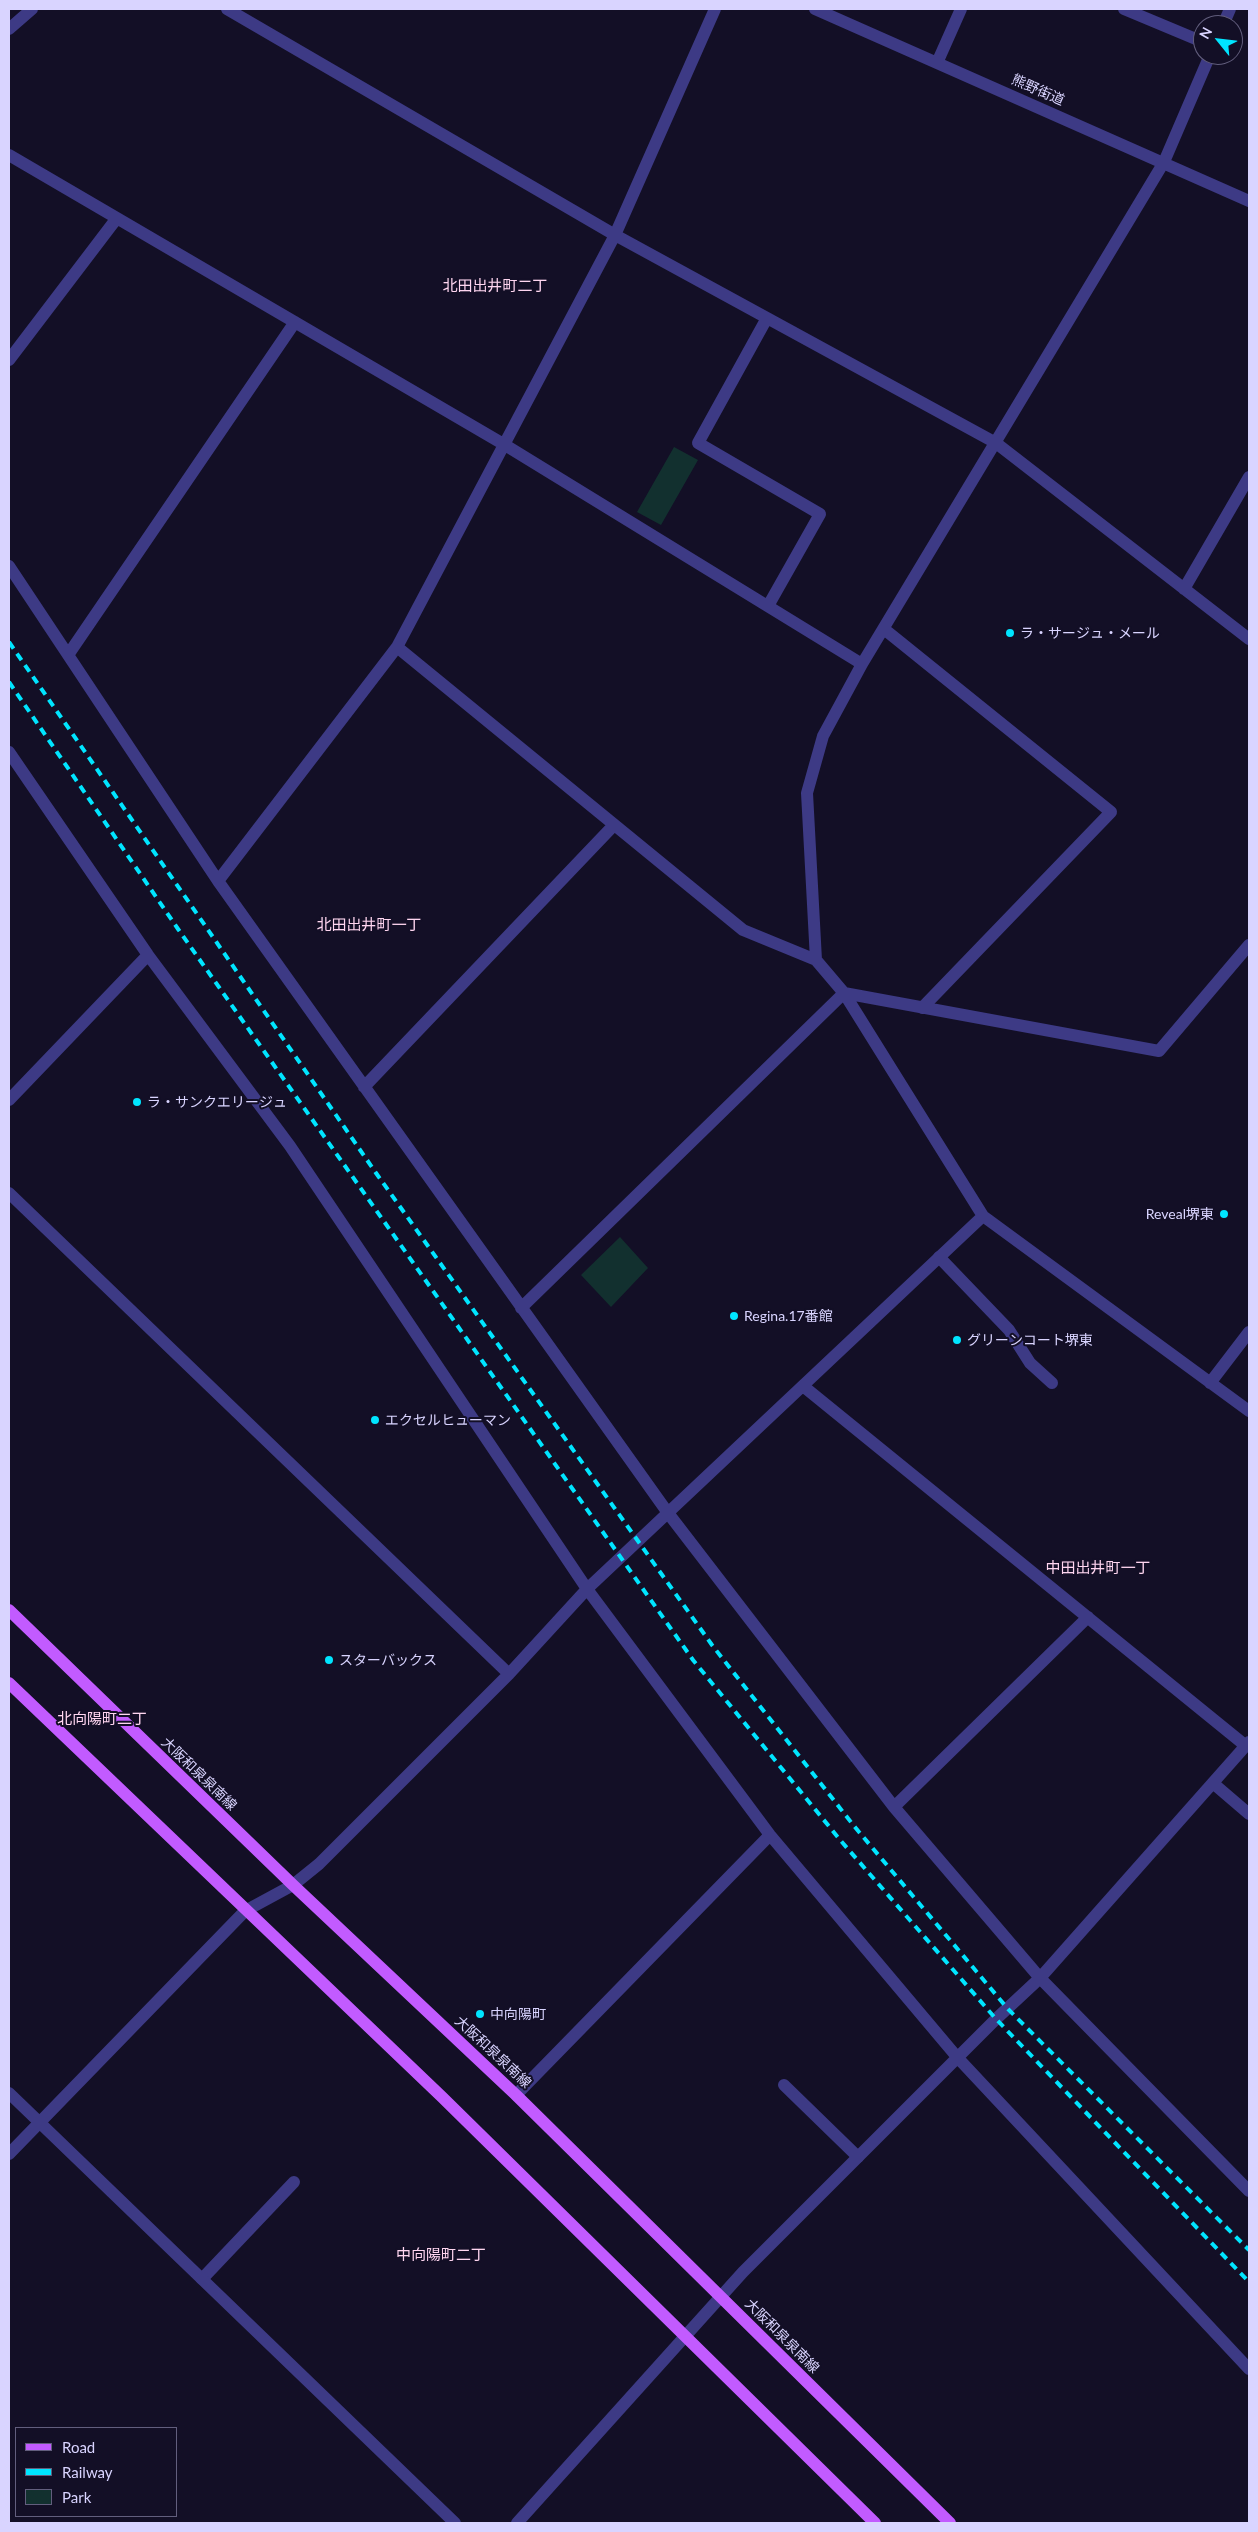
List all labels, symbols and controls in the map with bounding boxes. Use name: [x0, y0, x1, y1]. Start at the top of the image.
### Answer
north arrow: [1193, 15, 1243, 65]
text: N: [1195, 24, 1215, 42]
street label: 熊野街道: [1009, 71, 1067, 109]
district label: 北田出井町二丁: [443, 277, 547, 295]
place label: ラ・サージュ・メール: [1020, 625, 1160, 641]
marker: ラ・サージュ・メール: [1004, 627, 1016, 639]
district label: 北田出井町一丁: [317, 916, 421, 934]
place label: ラ・サンクエリージュ: [147, 1094, 287, 1110]
marker: ラ・サンクエリージュ: [131, 1096, 143, 1108]
place label: Reveal堺東: [1146, 1206, 1214, 1222]
marker: Reveal堺東: [1218, 1208, 1230, 1220]
place label: Regina.17番館: [744, 1308, 833, 1324]
marker: Regina.17番館: [728, 1310, 740, 1322]
place label: グリーンコート堺東: [967, 1332, 1093, 1348]
marker: グリーンコート堺東: [951, 1334, 963, 1346]
place label: エクセルヒューマン: [385, 1412, 511, 1428]
marker: エクセルヒューマン: [369, 1414, 381, 1426]
district label: 中田出井町一丁: [1046, 1559, 1150, 1577]
place label: スターバックス: [339, 1652, 437, 1668]
marker: スターバックス: [323, 1654, 335, 1666]
district label: 北向陽町二丁: [57, 1710, 147, 1728]
street label: 大阪和泉泉南線: [158, 1734, 240, 1814]
place label: 中向陽町: [490, 2006, 546, 2022]
marker: 中向陽町: [474, 2008, 486, 2020]
street label: 大阪和泉泉南線: [451, 2012, 535, 2092]
district label: 中向陽町二丁: [396, 2246, 486, 2264]
street label: 大阪和泉泉南線: [741, 2295, 823, 2377]
legend: [15, 2427, 178, 2517]
text: Road: [62, 2438, 95, 2456]
text: Railway: [62, 2463, 113, 2481]
text: Park: [62, 2488, 91, 2506]

